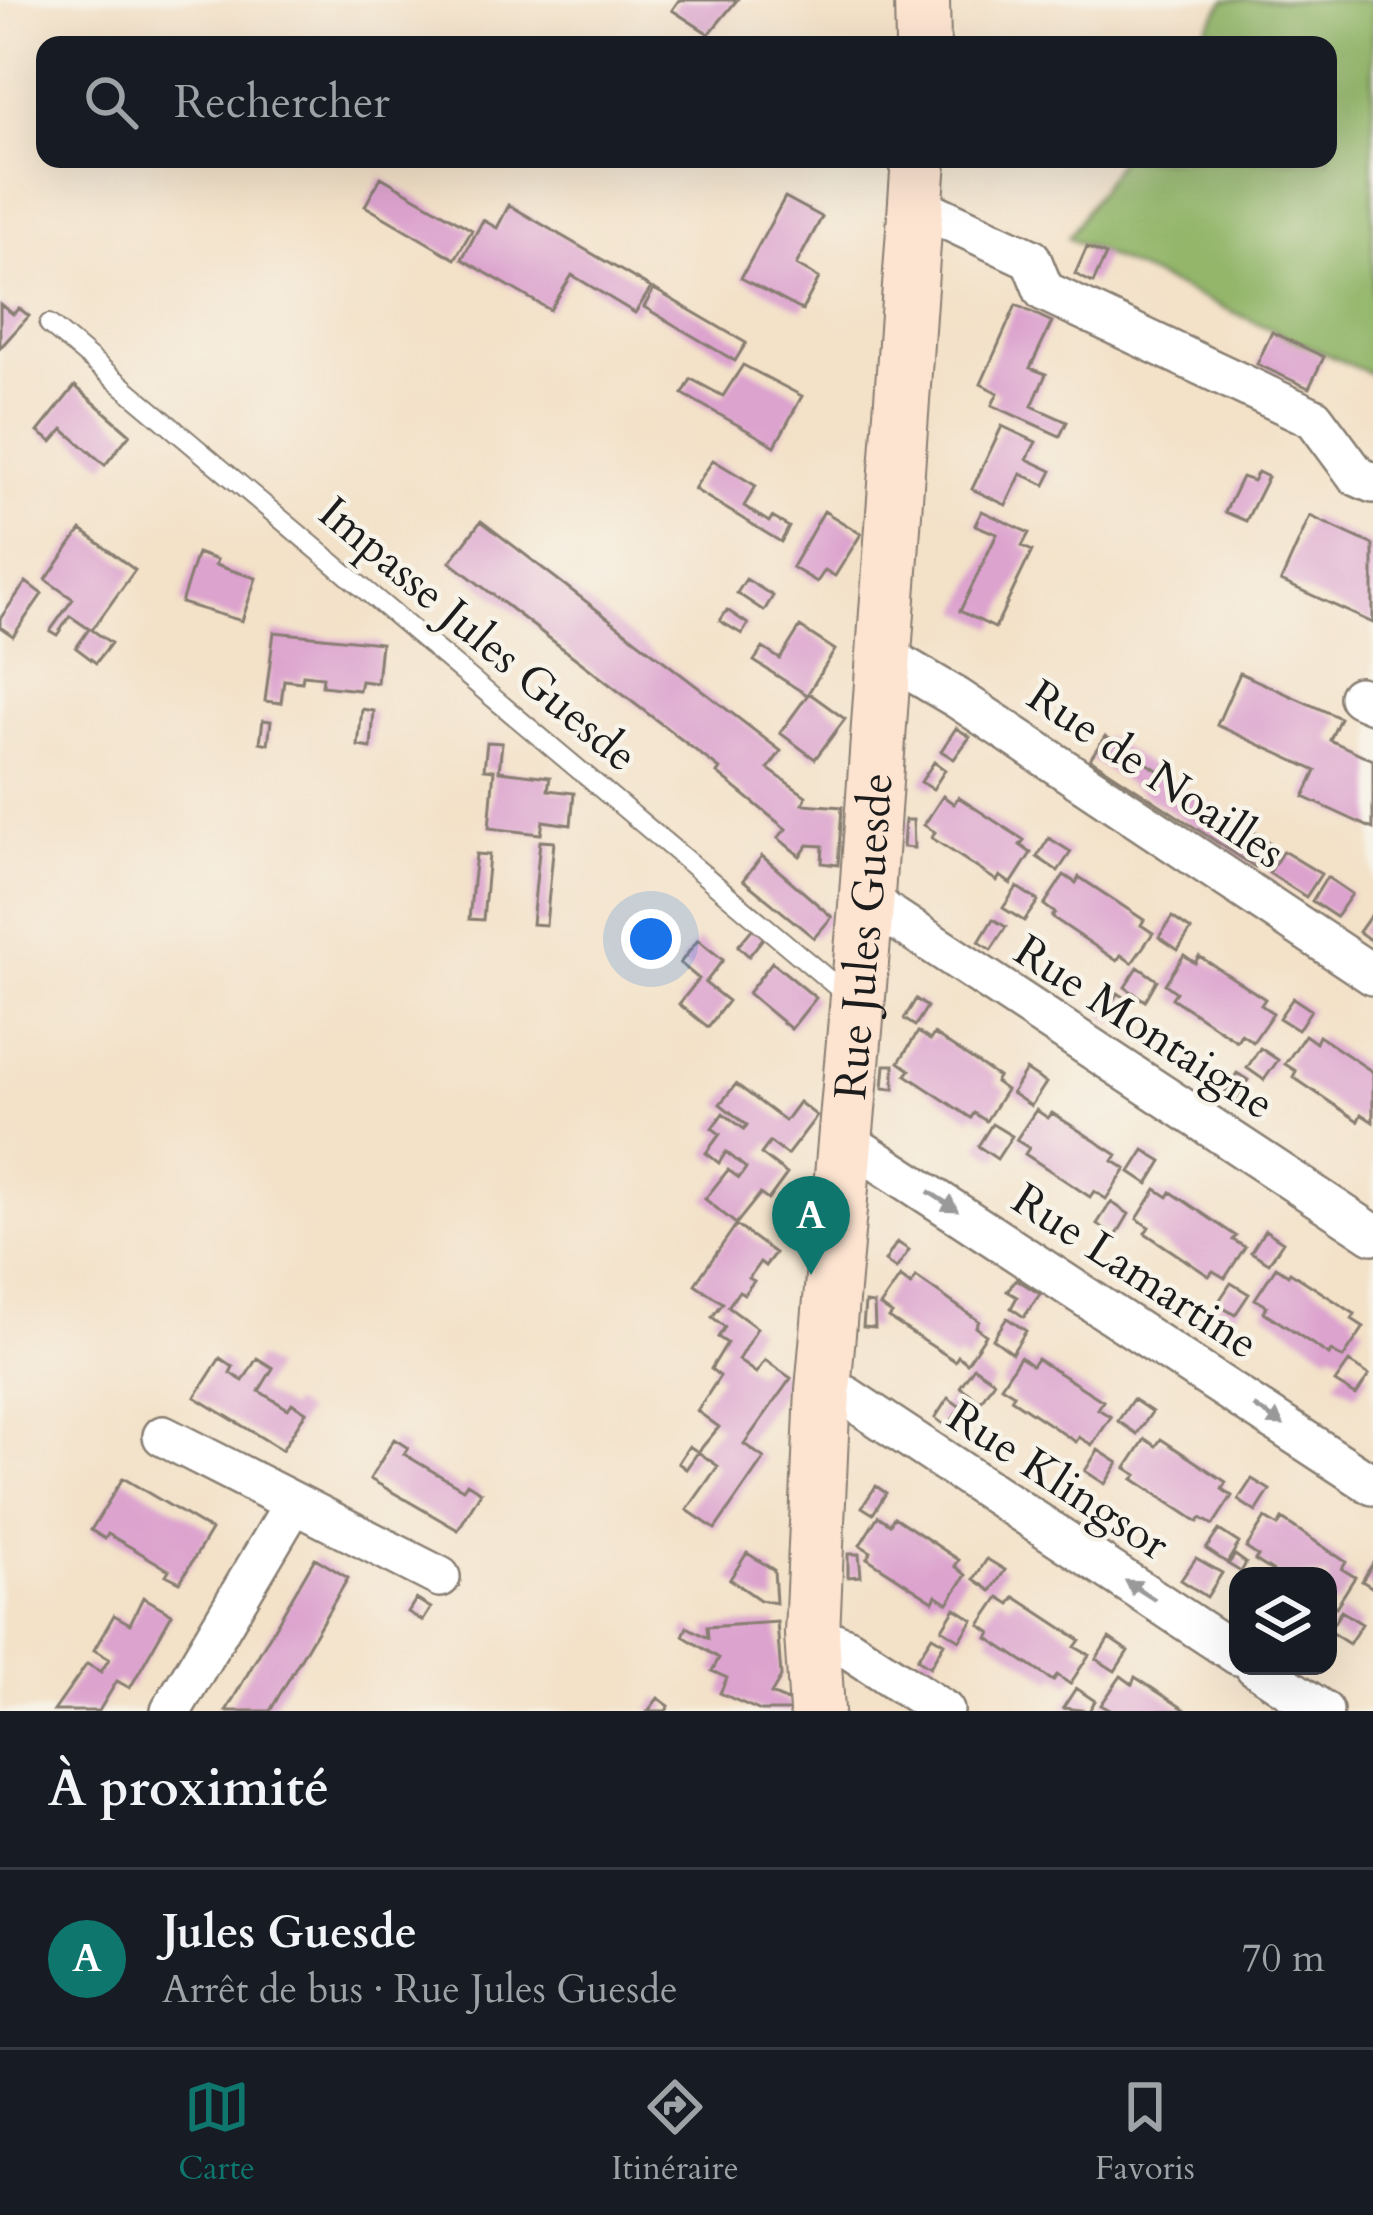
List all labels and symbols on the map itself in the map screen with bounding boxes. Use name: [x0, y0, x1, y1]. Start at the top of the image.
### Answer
street label: Impasse Jules Guesde: [306, 483, 650, 786]
street label: Rue de Noailles: [1016, 666, 1297, 883]
street label: Rue Jules Guesde: [820, 771, 908, 1102]
your location: [621, 909, 681, 969]
street label: Rue Montaigne: [1003, 920, 1286, 1134]
street label: Rue Lamartine: [1000, 1169, 1270, 1374]
pin: A: [772, 1176, 850, 1275]
one-way arrow: [927, 1189, 960, 1211]
street label: Rue Klingsor: [936, 1386, 1181, 1575]
one-way arrow: [1252, 1404, 1285, 1426]
one-way arrow: [1124, 1580, 1157, 1602]

